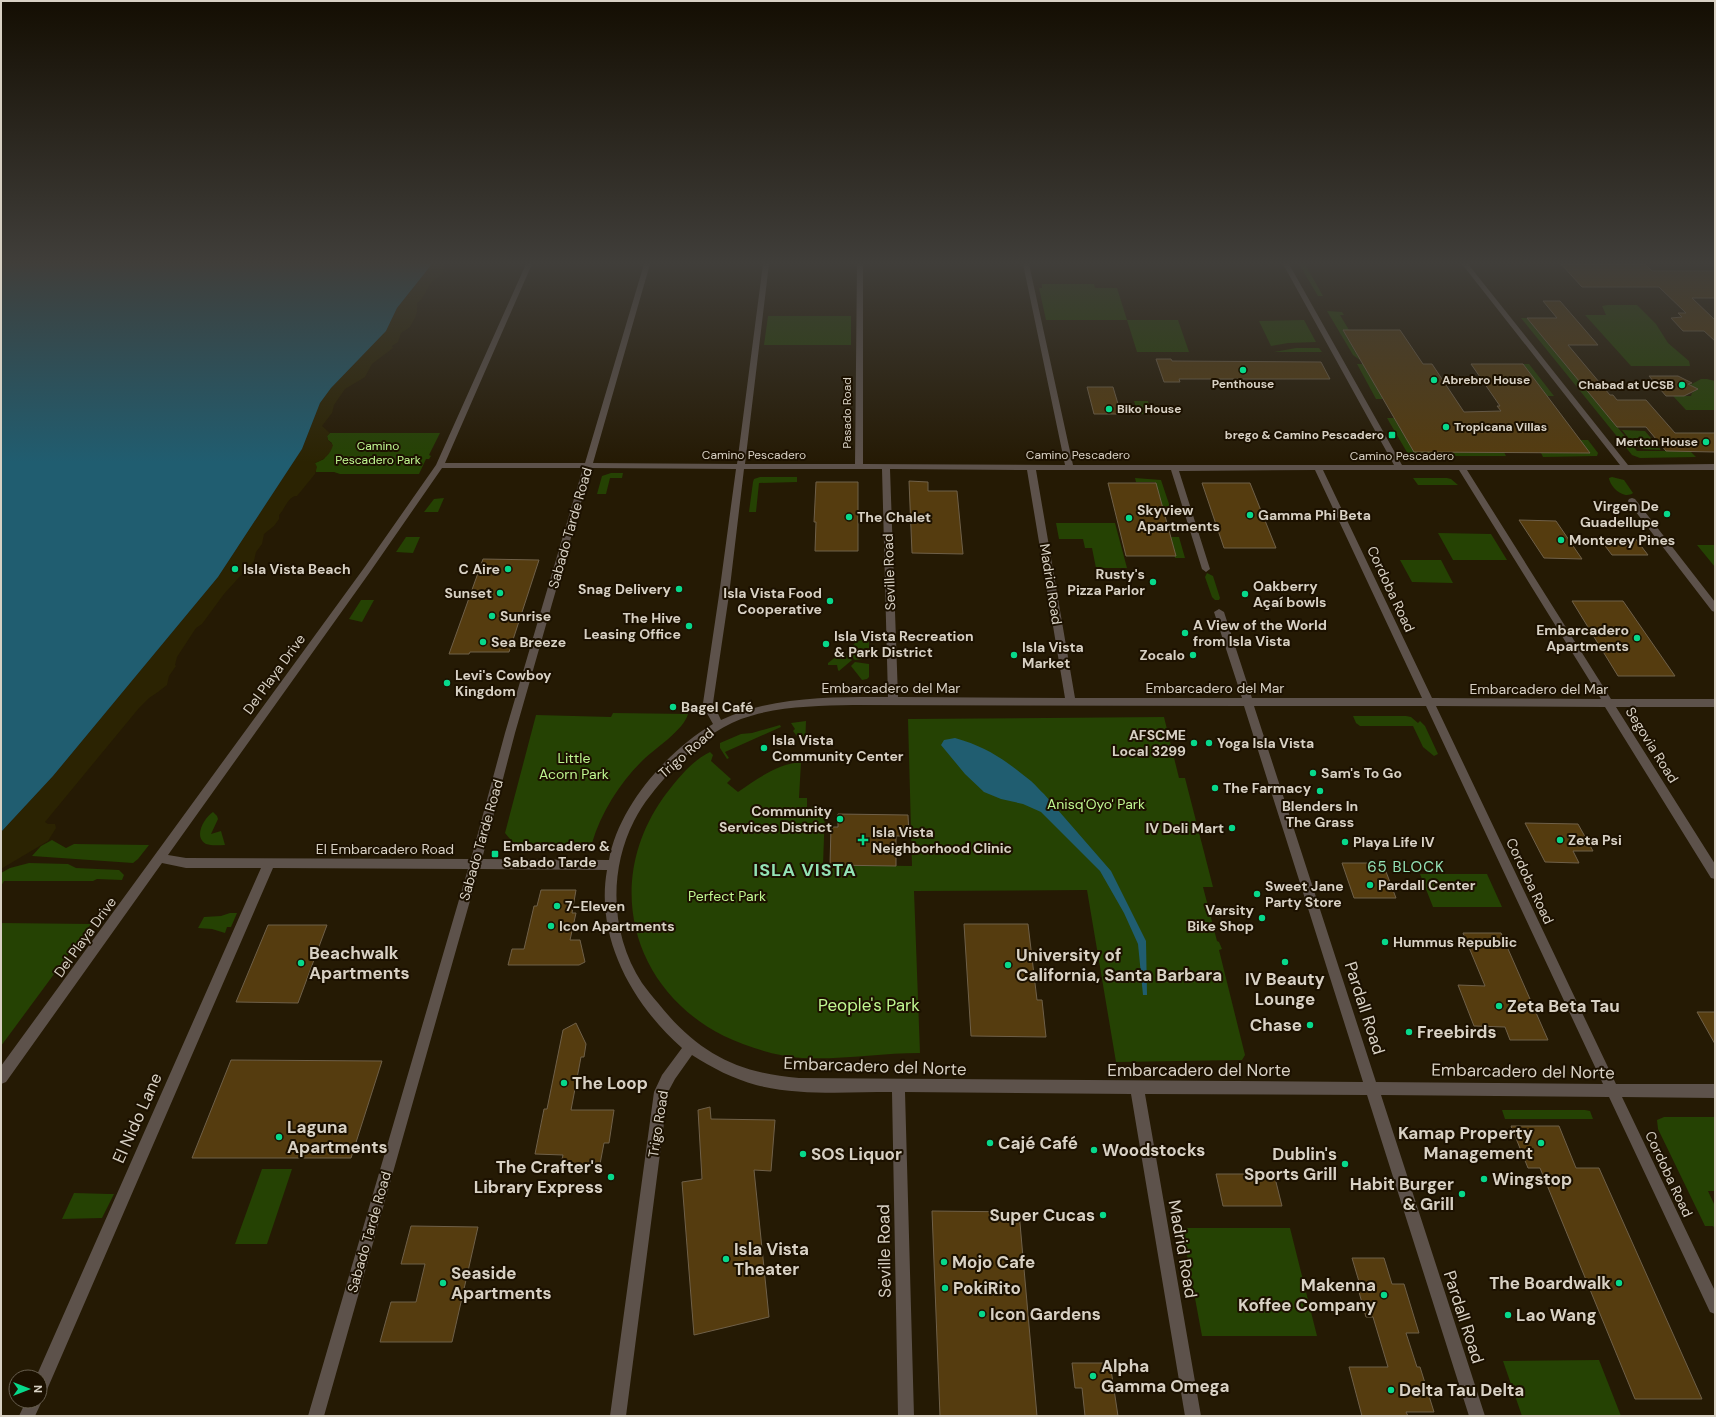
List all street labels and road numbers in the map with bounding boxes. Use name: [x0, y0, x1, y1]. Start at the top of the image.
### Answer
street label: Pasado Road: [839, 377, 855, 449]
street label: Camino Pescadero: [702, 447, 806, 463]
street label: Camino Pescadero: [1026, 447, 1130, 463]
street label: Camino Pescadero: [1350, 448, 1454, 464]
street label: Sabado Tarde Road: [544, 465, 596, 591]
street label: Seville Road: [879, 533, 899, 611]
street label: Madrid Road: [1036, 542, 1066, 626]
street label: Cordoba Road: [1363, 543, 1419, 635]
street label: Del Playa Drive: [239, 630, 309, 718]
street label: Embarcadero del Mar: [821, 679, 961, 697]
street label: Embarcadero del Mar: [1145, 679, 1285, 697]
street label: Embarcadero del Mar: [1469, 680, 1609, 698]
street label: Segovia Road: [1622, 704, 1682, 786]
street label: Trigo Road: [655, 724, 717, 782]
street label: Sabado Tarde Road: [455, 777, 507, 903]
street label: Cordoba Road: [1502, 835, 1558, 927]
street label: El Embarcadero Road: [316, 840, 454, 858]
street label: Del Playa Drive: [50, 893, 120, 981]
street label: Pardall Road: [1340, 959, 1390, 1057]
street label: Embarcadero del Norte: [783, 1052, 967, 1080]
street label: Embarcadero del Norte: [1431, 1058, 1615, 1084]
street label: Embarcadero del Norte: [1107, 1059, 1291, 1081]
street label: El Nido Lane: [107, 1069, 167, 1167]
street label: Trigo Road: [644, 1089, 672, 1159]
street label: Cordoba Road: [1641, 1128, 1697, 1220]
street label: Sabado Tarde Road: [343, 1169, 395, 1295]
street label: Madrid Road: [1164, 1198, 1202, 1300]
street label: Seville Road: [872, 1204, 896, 1298]
street label: Pardall Road: [1439, 1268, 1489, 1366]

